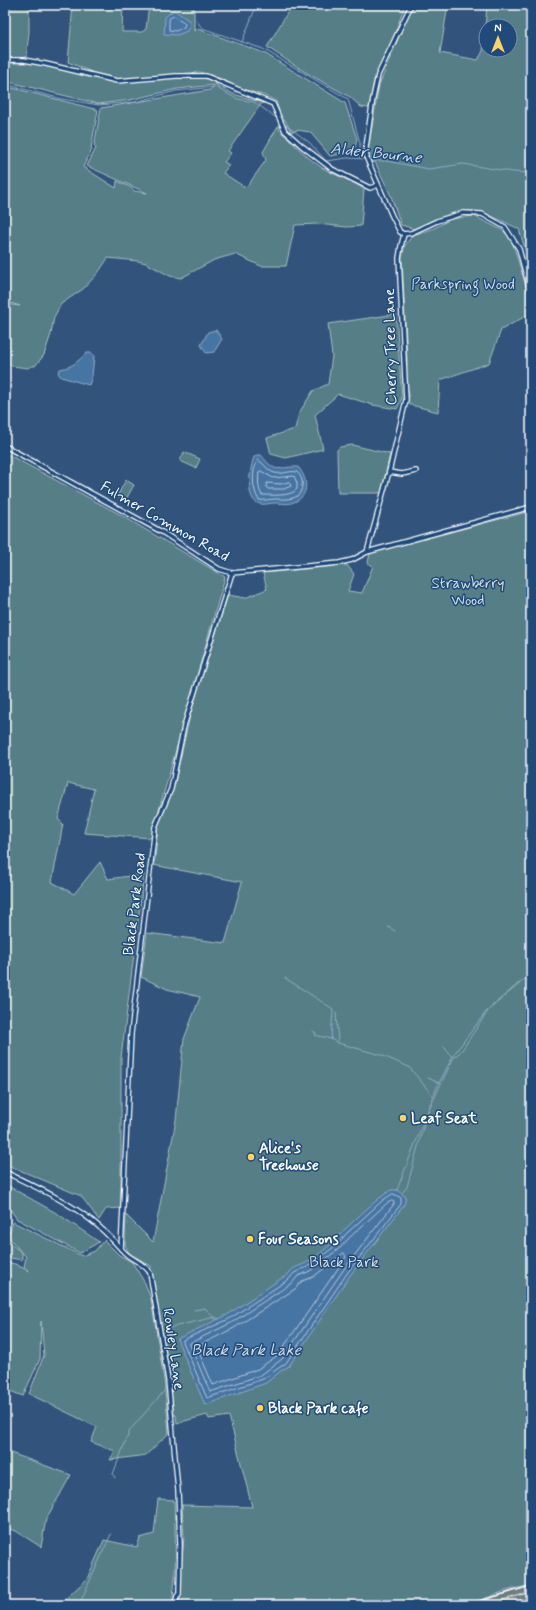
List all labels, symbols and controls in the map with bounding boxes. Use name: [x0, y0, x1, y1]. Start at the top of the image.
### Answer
north arrow: [478, 18, 518, 58]
text: N: [494, 22, 502, 36]
water label: Alder Bourne: [329, 138, 423, 169]
park label: Parkspring Wood: [411, 275, 515, 296]
street label: Cherry Tree Lane: [380, 288, 402, 406]
street label: Fulmer Common Road: [96, 477, 233, 567]
park label: Strawberry Wood: [432, 574, 505, 611]
street label: Black Park Road: [119, 852, 151, 957]
place label: Leaf Seat: [411, 1109, 478, 1129]
marker: Leaf Seat: [398, 1113, 408, 1123]
place label: Alice's Treehouse: [259, 1139, 319, 1176]
marker: Alice's Treehouse: [246, 1152, 256, 1162]
place label: Four Seasons: [258, 1230, 339, 1250]
marker: Four Seasons: [245, 1234, 255, 1244]
park label: Black Park: [309, 1253, 379, 1273]
street label: Rowley Lane: [157, 1307, 189, 1391]
water label: Black Park Lake: [191, 1340, 302, 1361]
place label: Black Park cafe: [268, 1399, 369, 1419]
marker: Black Park cafe: [255, 1403, 265, 1413]

